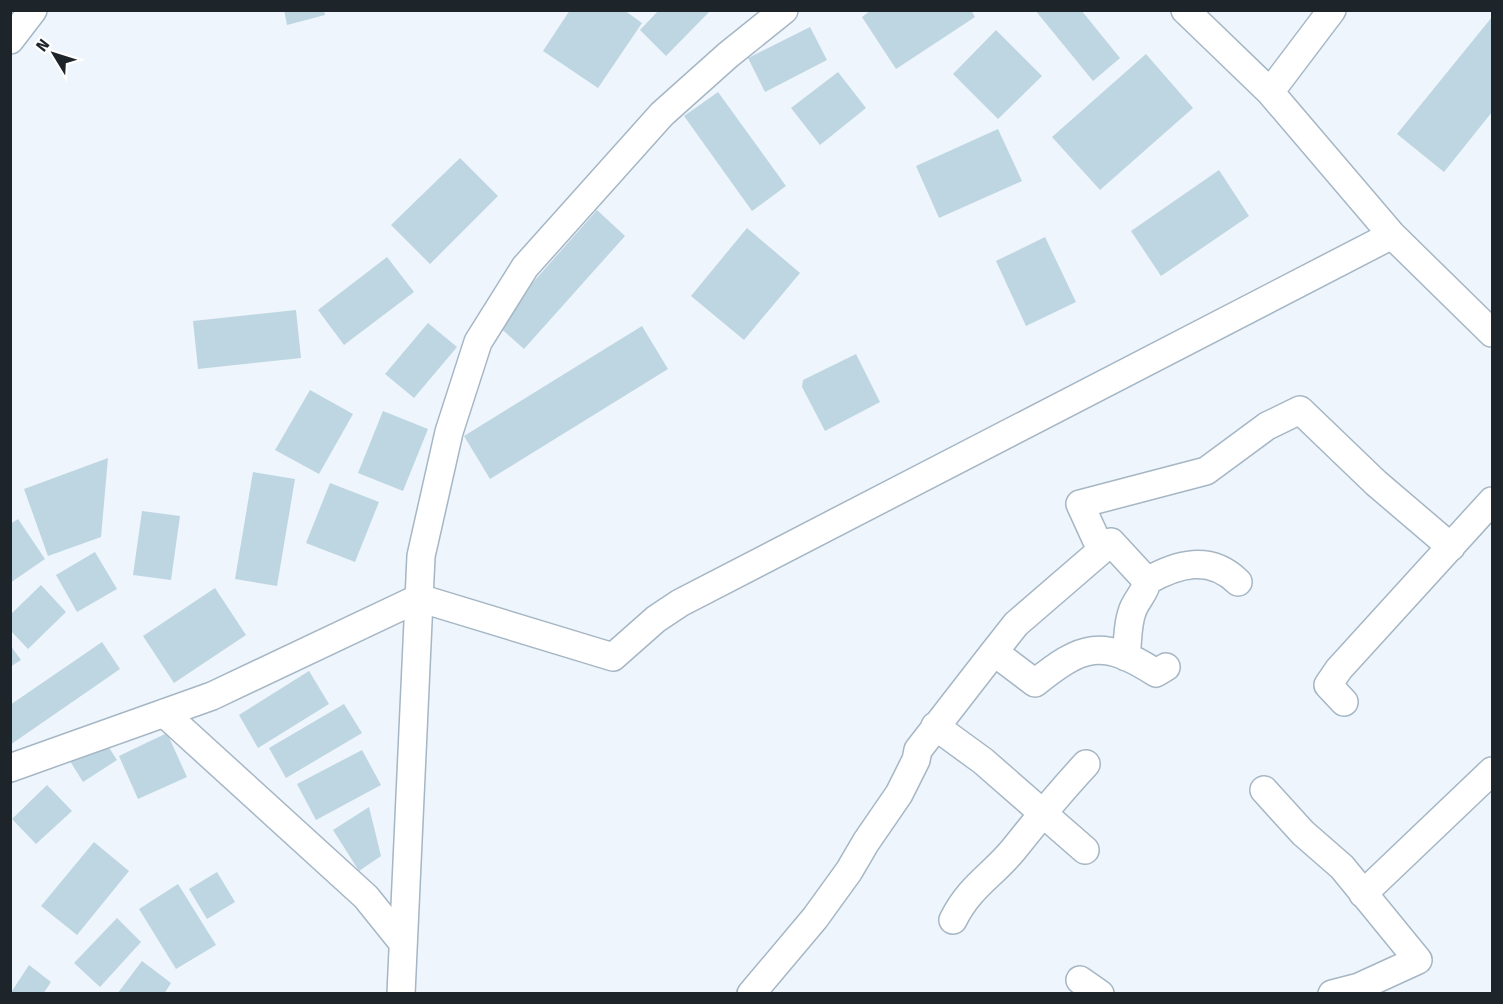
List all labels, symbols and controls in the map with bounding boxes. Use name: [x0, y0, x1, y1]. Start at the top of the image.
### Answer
north arrow: [24, 24, 84, 84]
text: N: [32, 35, 53, 55]

